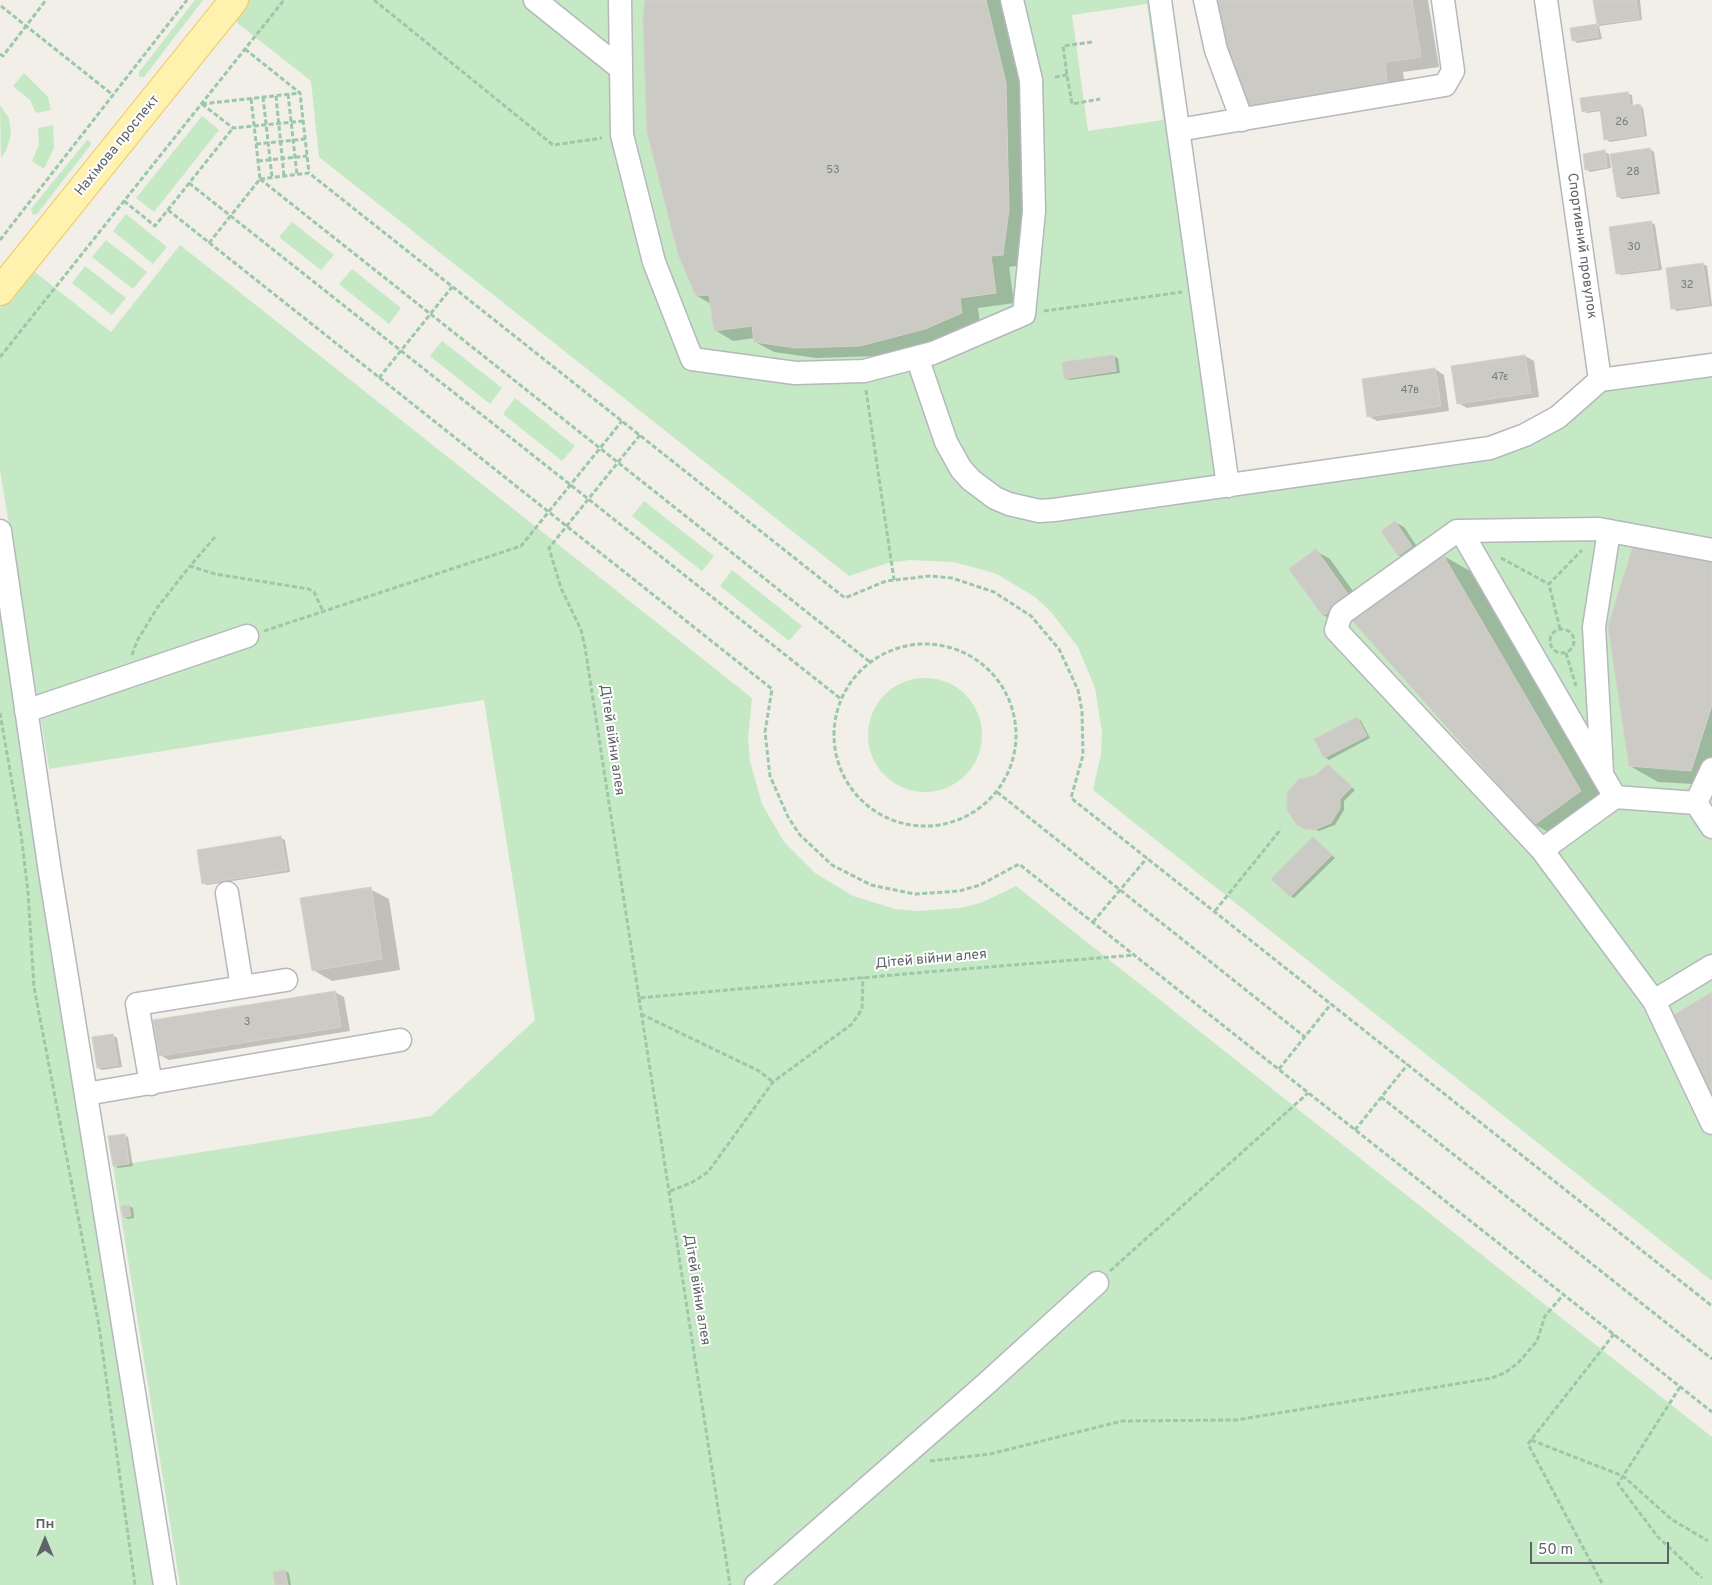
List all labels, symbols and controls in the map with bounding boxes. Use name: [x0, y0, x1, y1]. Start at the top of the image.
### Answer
street label: Нахімова проспект: [72, 92, 164, 200]
house number: 26: [1615, 116, 1629, 130]
house number: 53: [826, 164, 840, 178]
house number: 28: [1626, 166, 1640, 180]
street label: Спортивний провулок: [1562, 172, 1600, 320]
house number: 30: [1627, 241, 1641, 255]
house number: 32: [1680, 279, 1694, 293]
house number: 47є: [1492, 371, 1508, 385]
house number: 47в: [1401, 384, 1419, 398]
street label: Дітей війни алея: [595, 683, 627, 797]
street label: Дітей війни алея: [874, 947, 988, 973]
house number: 3: [244, 1016, 250, 1030]
street label: Дітей війни алея: [679, 1233, 713, 1347]
north arrow: [20, 1515, 70, 1565]
text: Пн: [36, 1516, 54, 1533]
scale bar: [1532, 1532, 1671, 1564]
text: 50 m: [1538, 1541, 1573, 1560]

